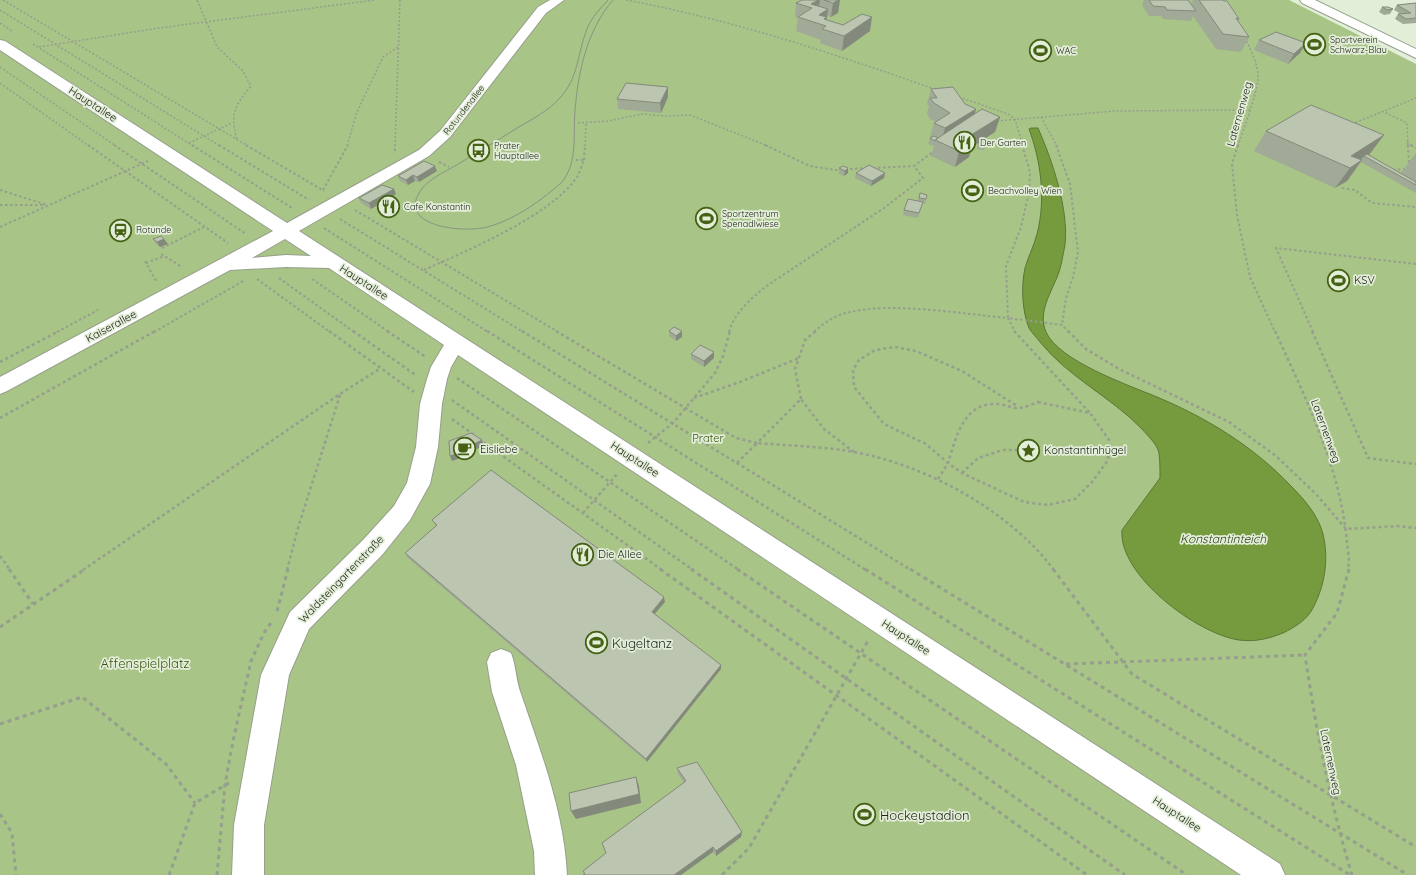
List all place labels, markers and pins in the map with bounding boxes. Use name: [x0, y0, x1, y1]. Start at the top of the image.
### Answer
sports icon: Sportverein Schwarz-Blau: [1302, 32, 1328, 58]
place label: Sportverein Schwarz-Blau: [1330, 34, 1387, 55]
sports icon: WAC: [1028, 38, 1054, 64]
place label: WAC: [1056, 45, 1076, 56]
restaurant icon: Der Garten: [951, 130, 977, 156]
place label: Der Garten: [980, 137, 1026, 148]
bus stop icon: Prater Hauptallee: [466, 138, 492, 164]
place label: Prater Hauptallee: [494, 140, 539, 161]
sports icon: Beachvolley Wien: [959, 178, 985, 204]
place label: Beachvolley Wien: [988, 185, 1062, 196]
restaurant icon: Cafe Konstantin: [375, 194, 401, 220]
place label: Cafe Konstantin: [404, 201, 470, 212]
sports icon: Sportzentrum Spenadlwiese: [693, 206, 719, 232]
place label: Sportzentrum Spenadlwiese: [722, 208, 779, 229]
station icon: Rotunde: [108, 217, 134, 243]
place label: Rotunde: [136, 224, 171, 235]
sports icon: KSV: [1326, 267, 1352, 293]
place label: KSV: [1354, 273, 1375, 287]
cafe icon: Eisliebe: [451, 436, 477, 462]
place icon: Konstantinhügel: [1016, 437, 1042, 463]
place label: Eisliebe: [480, 442, 518, 456]
place label: Konstantinhügel: [1044, 443, 1126, 457]
restaurant icon: Die Allee: [570, 541, 596, 567]
place label: Die Allee: [598, 547, 642, 561]
sports icon: Kugeltanz: [584, 630, 610, 656]
place label: Kugeltanz: [612, 635, 672, 651]
sports icon: Hockeystadion: [852, 802, 878, 828]
place label: Hockeystadion: [880, 807, 970, 823]

